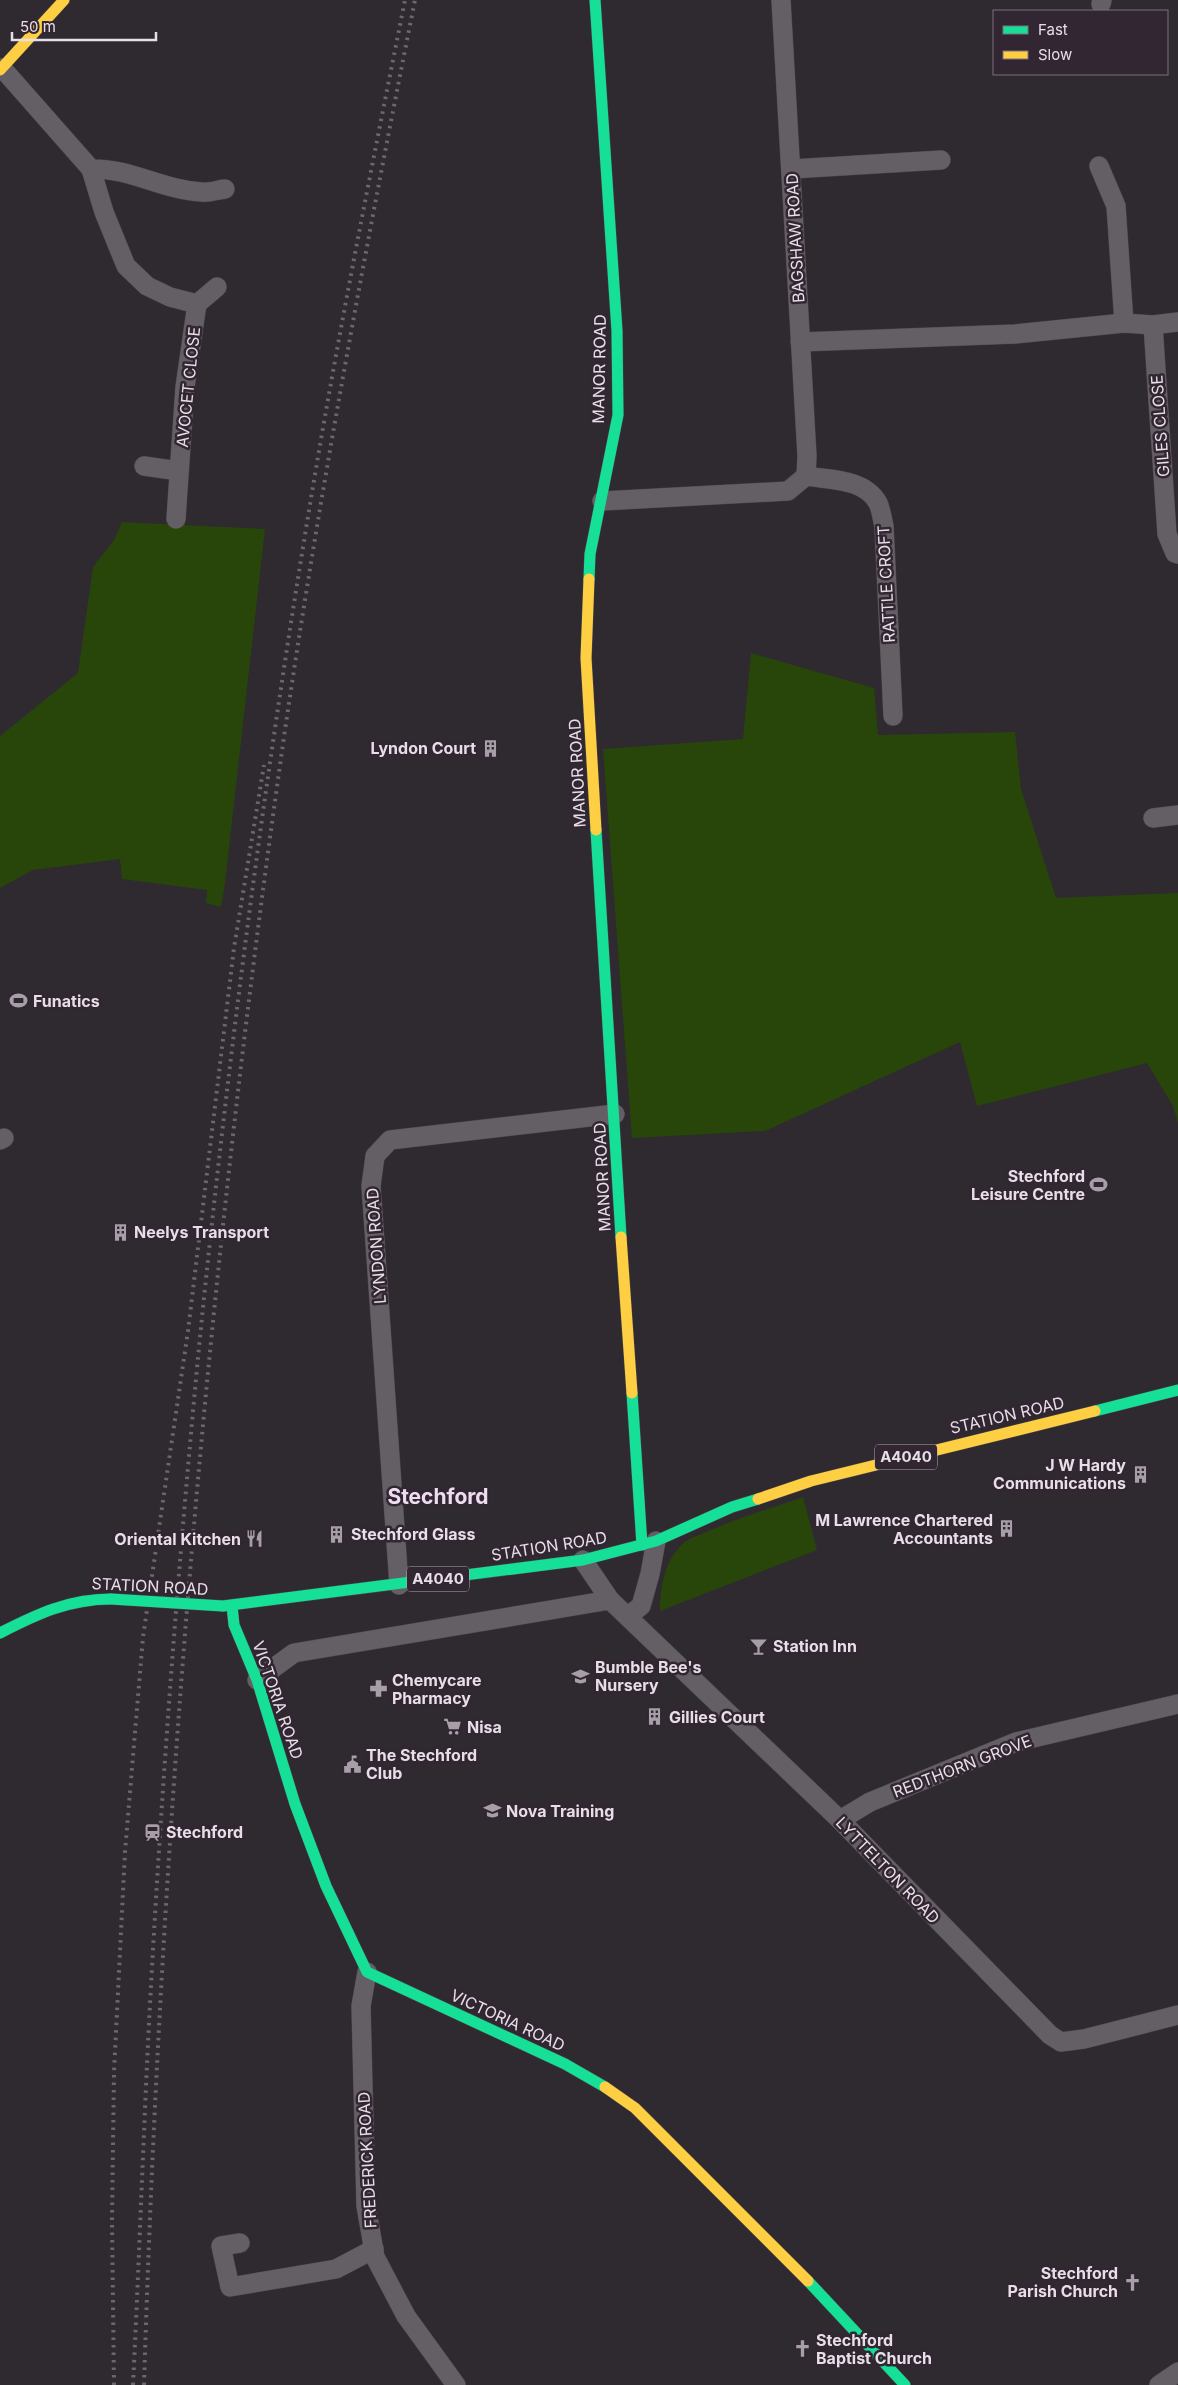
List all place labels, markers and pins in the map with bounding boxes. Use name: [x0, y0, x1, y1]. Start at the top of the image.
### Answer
place label: Lyndon Court: [371, 738, 476, 758]
building icon: Lyndon Court: [480, 738, 500, 758]
sports icon: Funatics: [9, 991, 29, 1011]
place label: Funatics: [33, 991, 100, 1011]
place label: Stechford Leisure Centre: [971, 1166, 1085, 1204]
sports icon: Stechford Leisure Centre: [1089, 1175, 1109, 1195]
building icon: Neelys Transport: [110, 1222, 130, 1242]
place label: Neelys Transport: [134, 1222, 269, 1242]
place label: J W Hardy Communications: [993, 1455, 1126, 1493]
building icon: J W Hardy Communications: [1130, 1464, 1150, 1484]
place label: M Lawrence Chartered Accountants: [815, 1510, 993, 1548]
building icon: M Lawrence Chartered Accountants: [997, 1519, 1017, 1539]
building icon: Stechford Glass: [327, 1524, 347, 1544]
place label: Stechford Glass: [351, 1524, 476, 1544]
place label: Oriental Kitchen: [114, 1529, 241, 1549]
restaurant icon: Oriental Kitchen: [245, 1529, 265, 1549]
bar icon: Station Inn: [749, 1636, 769, 1656]
place label: Station Inn: [773, 1636, 857, 1656]
place label: Bumble Bee's Nursery: [595, 1657, 702, 1695]
school or university icon: Bumble Bee's Nursery: [571, 1666, 591, 1686]
place label: Chemycare Pharmacy: [392, 1670, 482, 1708]
pharmacy icon: Chemycare Pharmacy: [368, 1679, 388, 1699]
building icon: Gillies Court: [645, 1707, 665, 1727]
place label: Gillies Court: [669, 1707, 765, 1727]
supermarket icon: Nisa: [443, 1717, 463, 1737]
place label: Nisa: [467, 1717, 502, 1737]
place label: The Stechford Club: [366, 1745, 477, 1783]
public building icon: The Stechford Club: [342, 1754, 362, 1774]
school or university icon: Nova Training: [482, 1801, 502, 1821]
place label: Nova Training: [506, 1801, 614, 1821]
station icon: Stechford: [142, 1822, 162, 1842]
place label: Stechford: [166, 1822, 243, 1842]
place label: Stechford Parish Church: [1008, 2263, 1118, 2301]
church icon: Stechford Parish Church: [1122, 2272, 1142, 2292]
place label: Stechford Baptist Church: [816, 2330, 932, 2368]
church icon: Stechford Baptist Church: [792, 2339, 812, 2359]

